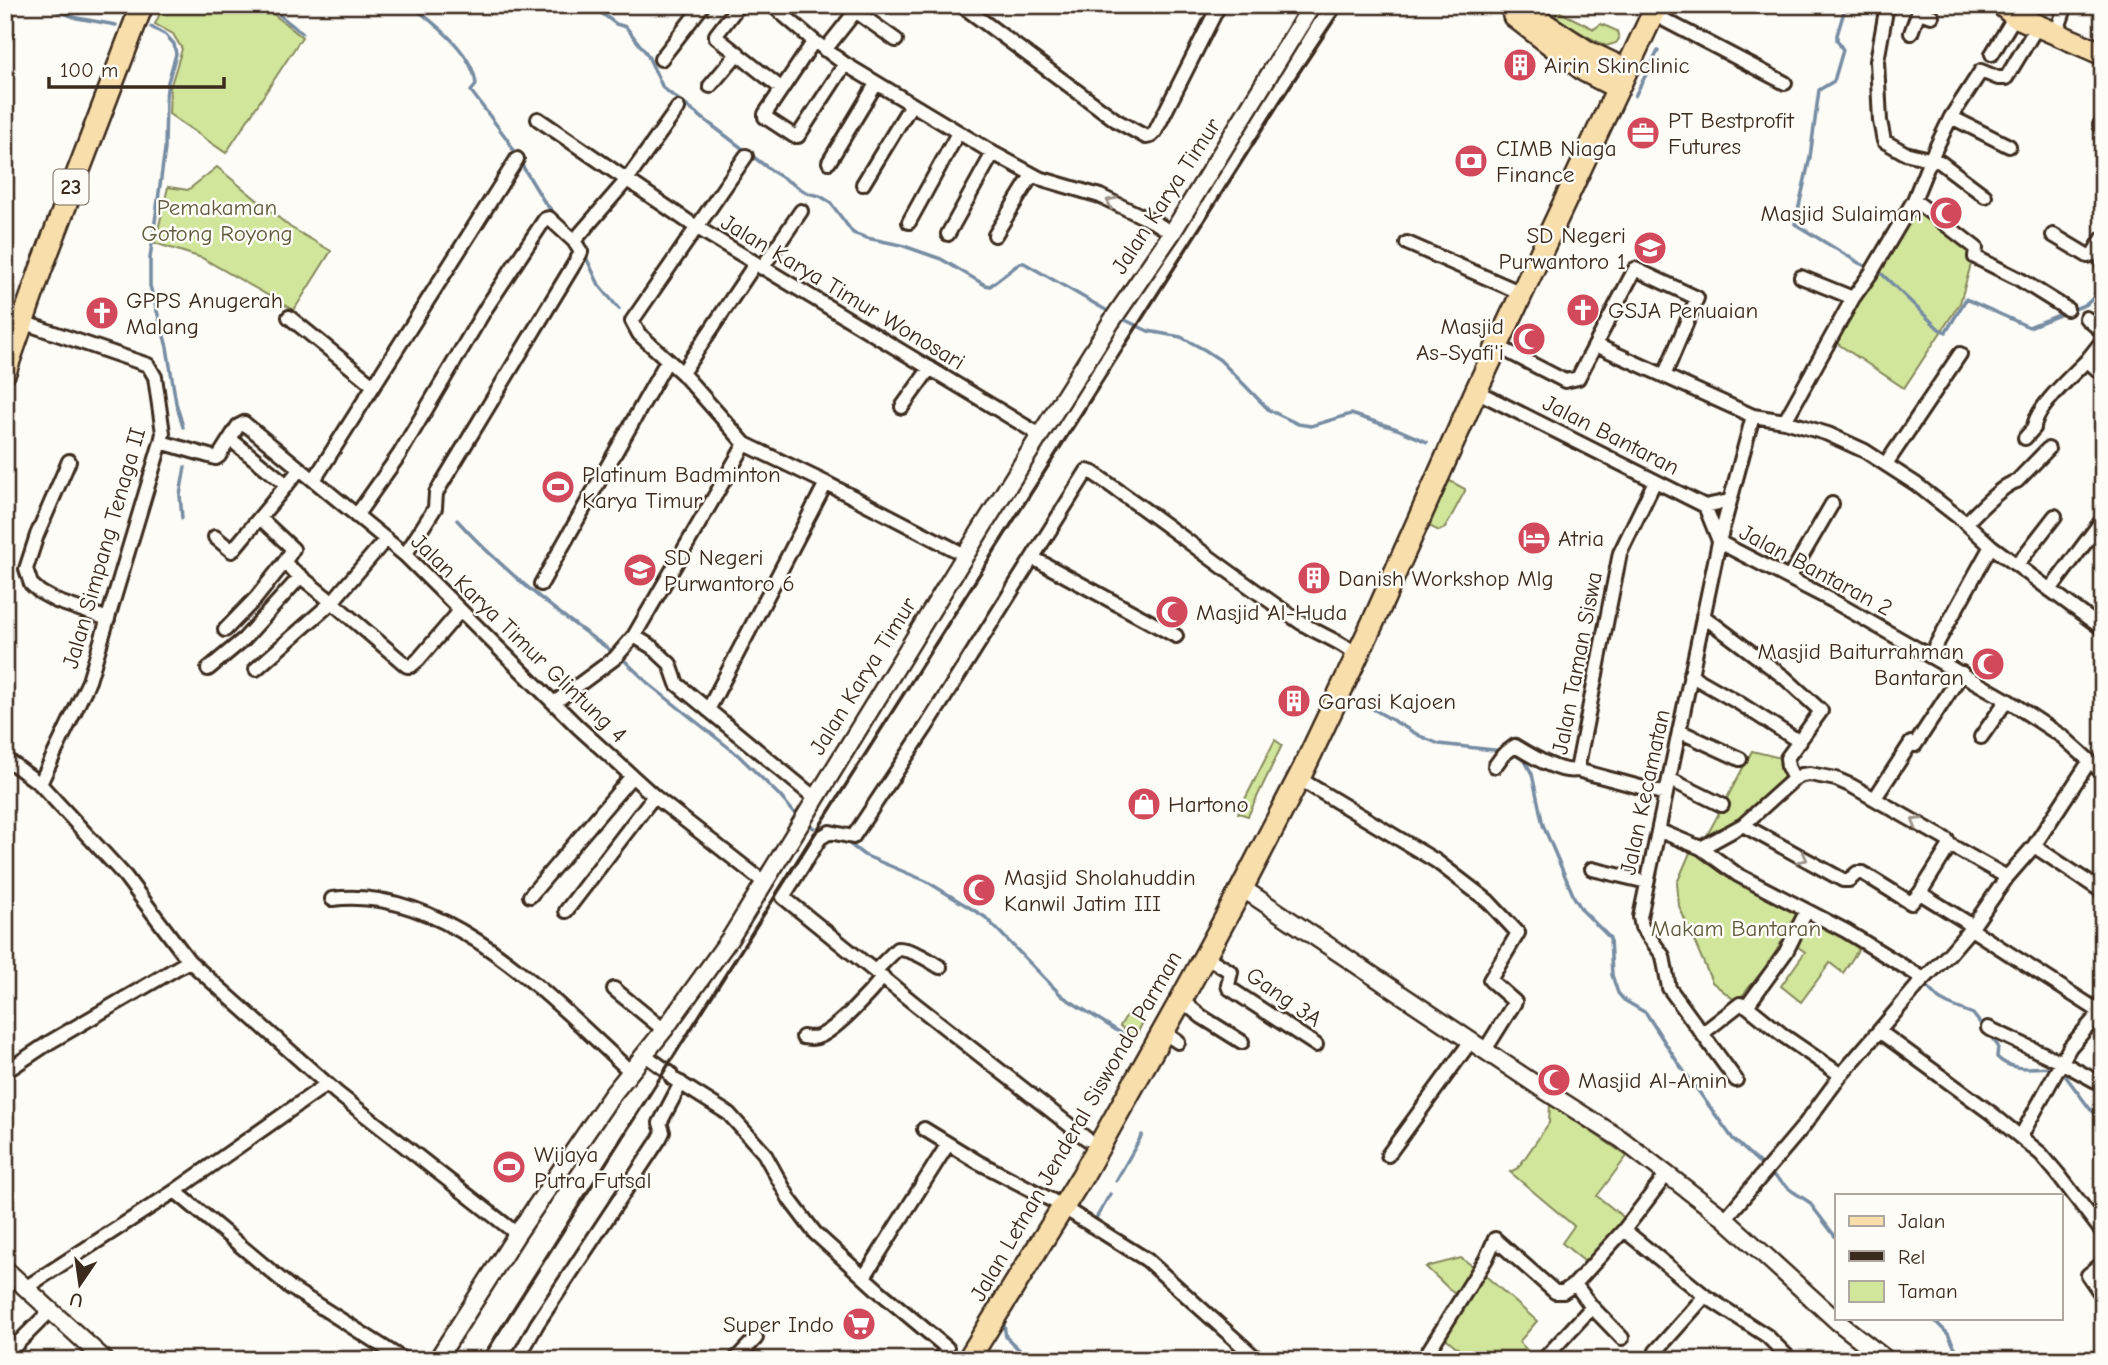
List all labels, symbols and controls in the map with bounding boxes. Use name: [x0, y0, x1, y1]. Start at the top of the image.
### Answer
scale bar: [49, 46, 224, 90]
building icon: Airin Skinclinic: [1501, 46, 1539, 84]
place label: Airin Skinclinic: [1544, 52, 1689, 79]
text: 100 m: [60, 58, 118, 82]
place label: PT Bestprofit Futures: [1668, 107, 1795, 160]
street label: Jalan Karya Timur: [1106, 112, 1227, 279]
office icon: PT Bestprofit Futures: [1624, 114, 1662, 152]
place label: CIMB Niaga Finance: [1496, 135, 1617, 188]
bank icon: CIMB Niaga Finance: [1452, 142, 1490, 180]
road number: 23: [54, 170, 88, 204]
park label: Pemakaman Gotong Royong: [141, 194, 293, 247]
mosque icon: Masjid Sulaiman: [1927, 194, 1965, 232]
one-way arrow: [1106, 196, 1118, 210]
place label: Masjid Sulaiman: [1761, 200, 1922, 227]
street label: Jalan Karya Timur Wonosari: [716, 208, 970, 376]
place label: SD Negeri Purwantoro 1: [1499, 222, 1626, 275]
school or university icon: SD Negeri Purwantoro 1: [1631, 229, 1669, 267]
place label: GPPS Anugerah Malang: [126, 287, 283, 340]
church icon: GSJA Penuaian: [1564, 291, 1602, 329]
church icon: GPPS Anugerah Malang: [83, 294, 121, 332]
place label: GSJA Penuaian: [1608, 297, 1758, 324]
place label: Masjid As-Syafi'i: [1416, 313, 1504, 366]
mosque icon: Masjid As-Syafi'i: [1510, 320, 1548, 358]
street label: Jalan Bantaran: [1538, 389, 1684, 481]
street label: Jalan Simpang Tenaga II: [57, 424, 151, 672]
place label: Platinum Badminton Karya Timur: [582, 461, 781, 514]
sports icon: Platinum Badminton Karya Timur: [539, 468, 577, 506]
street label: Jalan Bantaran 2: [1735, 518, 1897, 622]
hotel icon: Atria: [1515, 519, 1553, 557]
place label: Atria: [1558, 525, 1604, 552]
street label: Jalan Karya Timur Glintung 4: [406, 528, 632, 748]
place label: SD Negeri Purwantoro 6: [664, 544, 795, 597]
school or university icon: SD Negeri Purwantoro 6: [621, 551, 659, 589]
building icon: Danish Workshop Mlg: [1295, 559, 1333, 597]
place label: Danish Workshop Mlg: [1338, 565, 1554, 592]
street label: Jalan Taman Siswa: [1546, 569, 1608, 757]
street label: Jalan Karya Timur: [804, 592, 923, 760]
mosque icon: Masjid Al-Huda: [1153, 593, 1191, 631]
place label: Masjid Al-Huda: [1196, 599, 1347, 626]
place label: Masjid Baiturrahman Bantaran: [1757, 638, 1964, 691]
mosque icon: Masjid Baiturrahman Bantaran: [1969, 645, 2007, 683]
building icon: Garasi Kajoen: [1275, 682, 1313, 720]
place label: Garasi Kajoen: [1318, 688, 1456, 715]
street label: Jalan Kecamatan: [1614, 707, 1676, 877]
shop icon: Hartono: [1125, 785, 1163, 823]
place label: Hartono: [1168, 791, 1249, 818]
one-way arrow: [1911, 818, 1924, 831]
one-way arrow: [1796, 849, 1808, 863]
place label: Masjid Sholahuddin Kanwil Jatim III: [1004, 864, 1196, 917]
mosque icon: Masjid Sholahuddin Kanwil Jatim III: [960, 871, 998, 909]
park label: Makam Bantaran: [1651, 915, 1821, 942]
street label: Jalan Letnan Jenderal Siswondo Parman: [964, 946, 1188, 1306]
street label: Gang 3A: [1241, 961, 1327, 1033]
mosque icon: Masjid Al-Amin: [1535, 1061, 1573, 1099]
place label: Masjid Al-Amin: [1578, 1067, 1727, 1094]
place label: Wijaya Putra Futsal: [534, 1141, 651, 1194]
sports icon: Wijaya Putra Futsal: [490, 1148, 528, 1186]
legend: [1835, 1194, 2062, 1320]
text: Jalan: [1898, 1209, 1945, 1233]
text: Rel: [1898, 1245, 1925, 1269]
north arrow: [46, 1250, 116, 1320]
text: Taman: [1898, 1279, 1958, 1303]
text: U: [68, 1287, 85, 1312]
supermarket icon: Super Indo: [840, 1305, 878, 1343]
place label: Super Indo: [723, 1311, 834, 1338]

